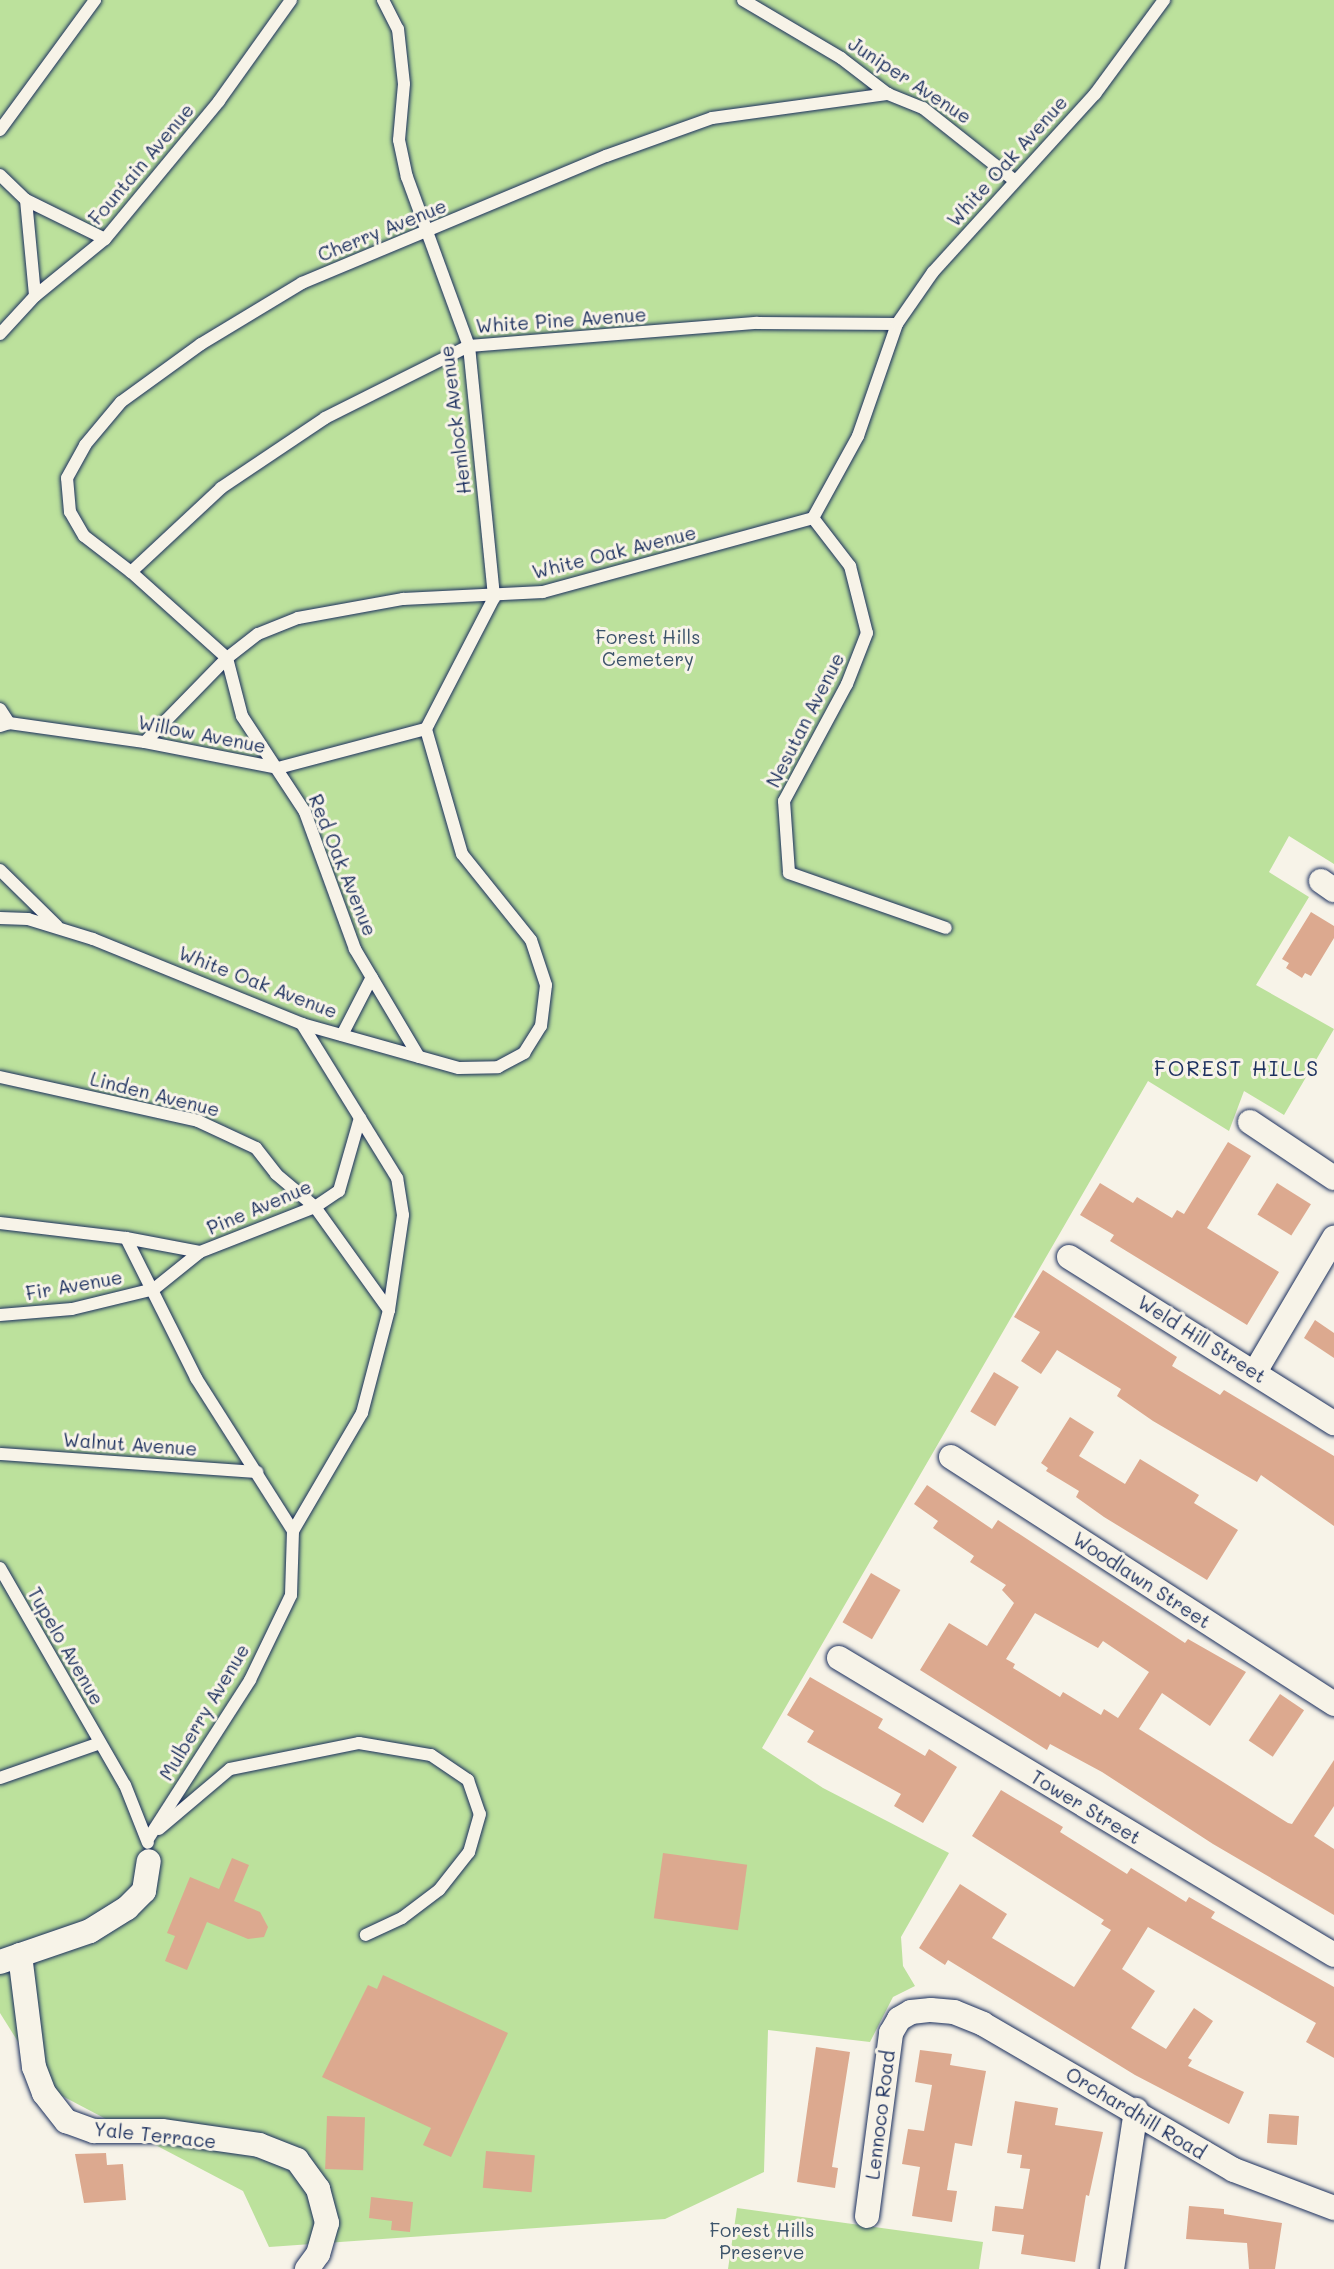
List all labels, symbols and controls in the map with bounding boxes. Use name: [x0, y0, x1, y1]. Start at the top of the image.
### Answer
street label: Juniper Avenue: [844, 32, 976, 128]
street label: White Oak Avenue: [942, 91, 1072, 231]
street label: Fountain Avenue: [84, 99, 198, 229]
street label: Cherry Avenue: [314, 194, 450, 266]
street label: White Pine Avenue: [475, 303, 647, 337]
street label: Hemlock Avenue: [435, 344, 475, 496]
street label: White Oak Avenue: [530, 521, 698, 583]
park label: Forest Hills Cemetery: [596, 626, 700, 670]
street label: Nesutan Avenue: [761, 649, 849, 791]
street label: Willow Avenue: [136, 710, 268, 758]
street label: Red Oak Avenue: [304, 791, 382, 939]
street label: White Oak Avenue: [175, 941, 341, 1023]
district label: FOREST HILLS: [1155, 1055, 1319, 1081]
street label: Linden Avenue: [88, 1067, 222, 1121]
street label: Pine Avenue: [203, 1175, 315, 1239]
street label: Fir Avenue: [24, 1265, 124, 1305]
street label: Weld Hill Street: [1134, 1290, 1270, 1388]
street label: Walnut Avenue: [62, 1428, 198, 1460]
street label: Woodlawn Street: [1069, 1527, 1215, 1633]
street label: Tupelo Avenue: [23, 1583, 109, 1709]
street label: Mulberry Avenue: [154, 1640, 254, 1784]
street label: Tower Street: [1027, 1765, 1145, 1849]
street label: Lennoco Road: [861, 2049, 899, 2181]
street label: Orchardhill Road: [1062, 2062, 1210, 2164]
street label: Yale Terrace: [93, 2117, 217, 2153]
park label: Forest Hills Preserve: [710, 2219, 814, 2263]

